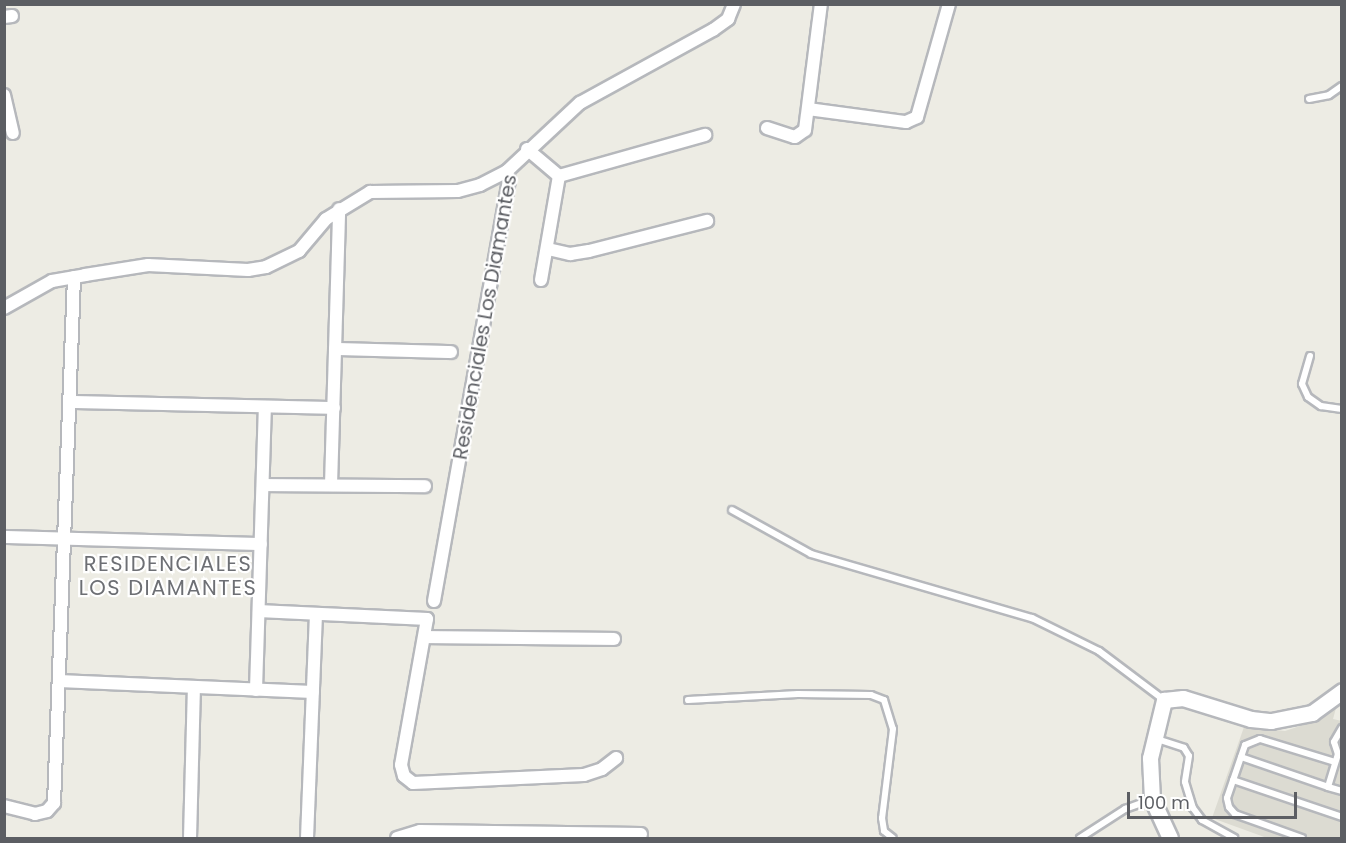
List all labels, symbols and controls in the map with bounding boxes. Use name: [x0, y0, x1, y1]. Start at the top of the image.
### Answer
street label: Residenciales Los Diamantes: [448, 173, 522, 461]
district label: RESIDENCIALES LOS DIAMANTES: [79, 551, 257, 601]
scale bar: [1130, 780, 1300, 818]
text: 100 m: [1138, 790, 1190, 815]

